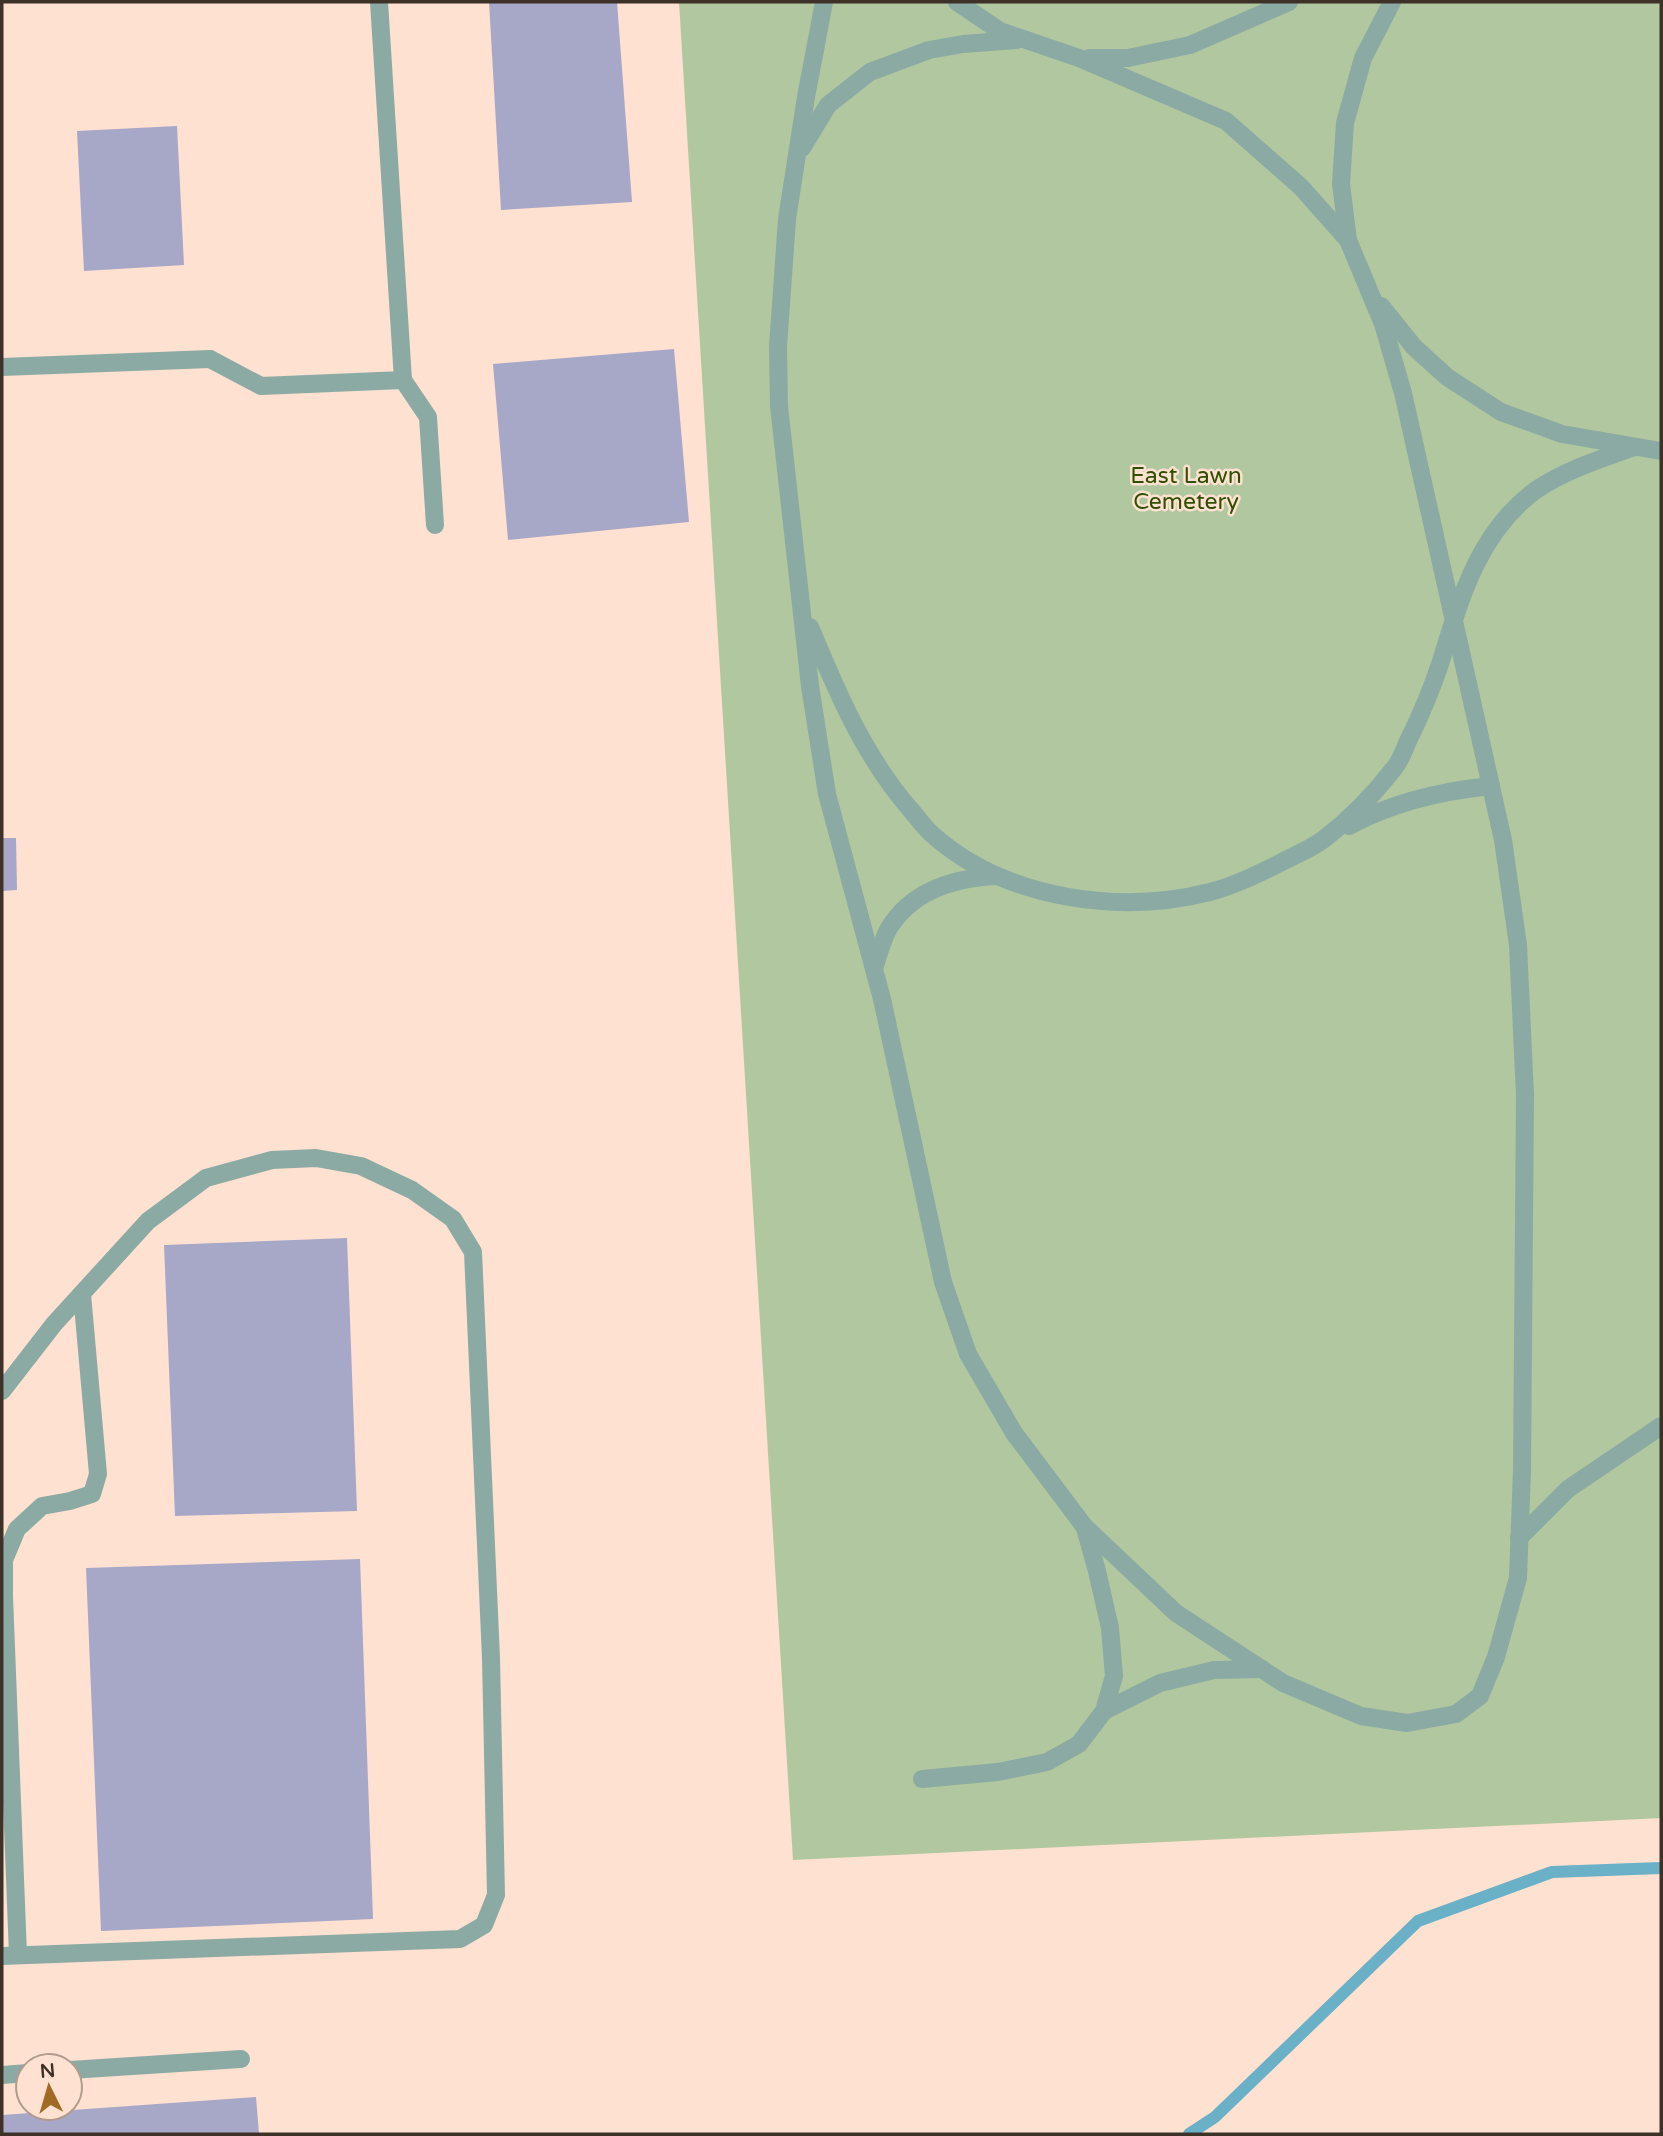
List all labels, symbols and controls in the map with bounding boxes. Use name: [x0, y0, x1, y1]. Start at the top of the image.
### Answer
park label: East Lawn Cemetery: [1130, 462, 1242, 516]
north arrow: [14, 2052, 84, 2122]
text: N: [39, 2059, 56, 2083]

